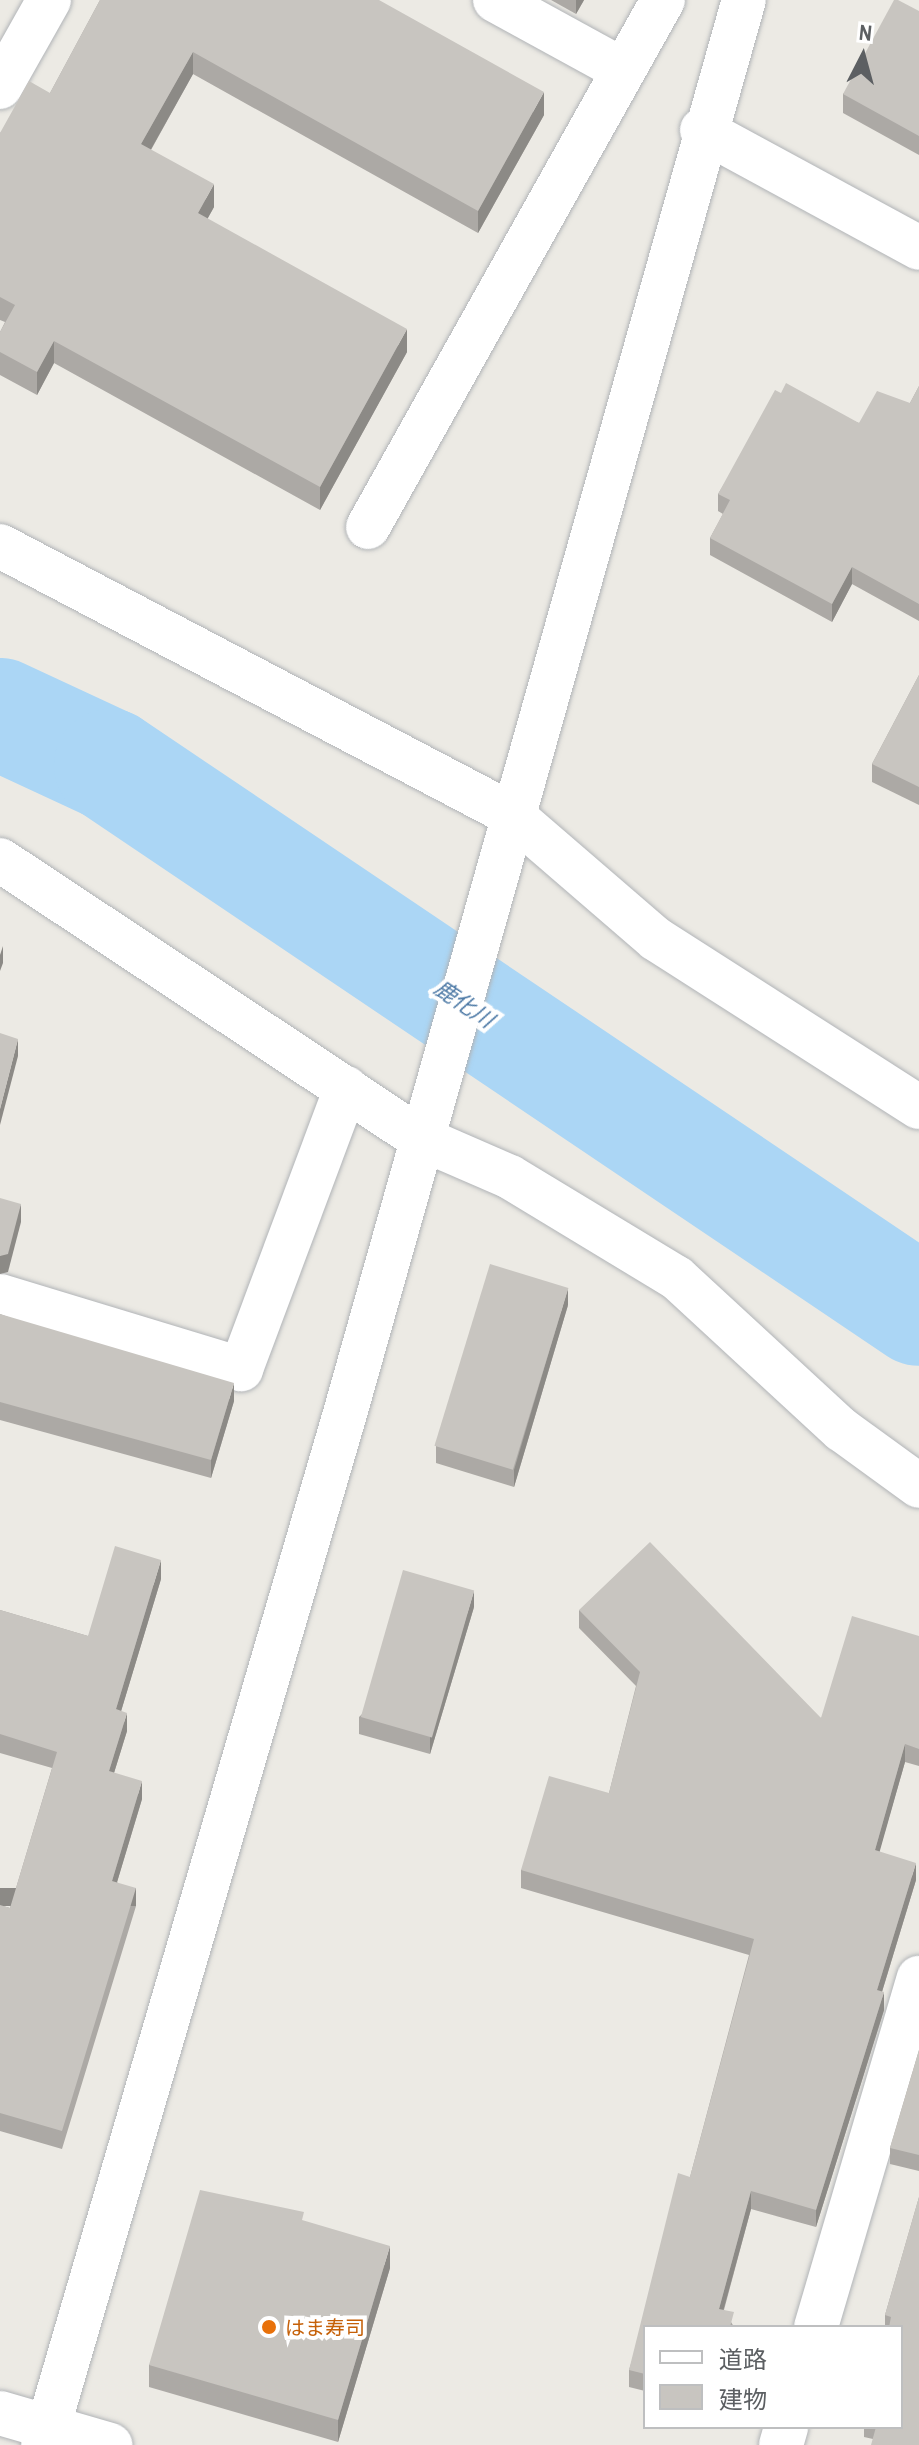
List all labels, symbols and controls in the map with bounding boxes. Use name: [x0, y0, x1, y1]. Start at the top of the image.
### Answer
north arrow: [823, 16, 903, 96]
text: N: [857, 17, 874, 48]
water label: 鹿化川: [429, 975, 499, 1033]
place label: はま寿司: [285, 2315, 365, 2339]
marker: はま寿司: [260, 2318, 278, 2336]
legend: [643, 2325, 903, 2429]
text: 道路: [719, 2343, 767, 2375]
text: 建物: [719, 2383, 767, 2415]

